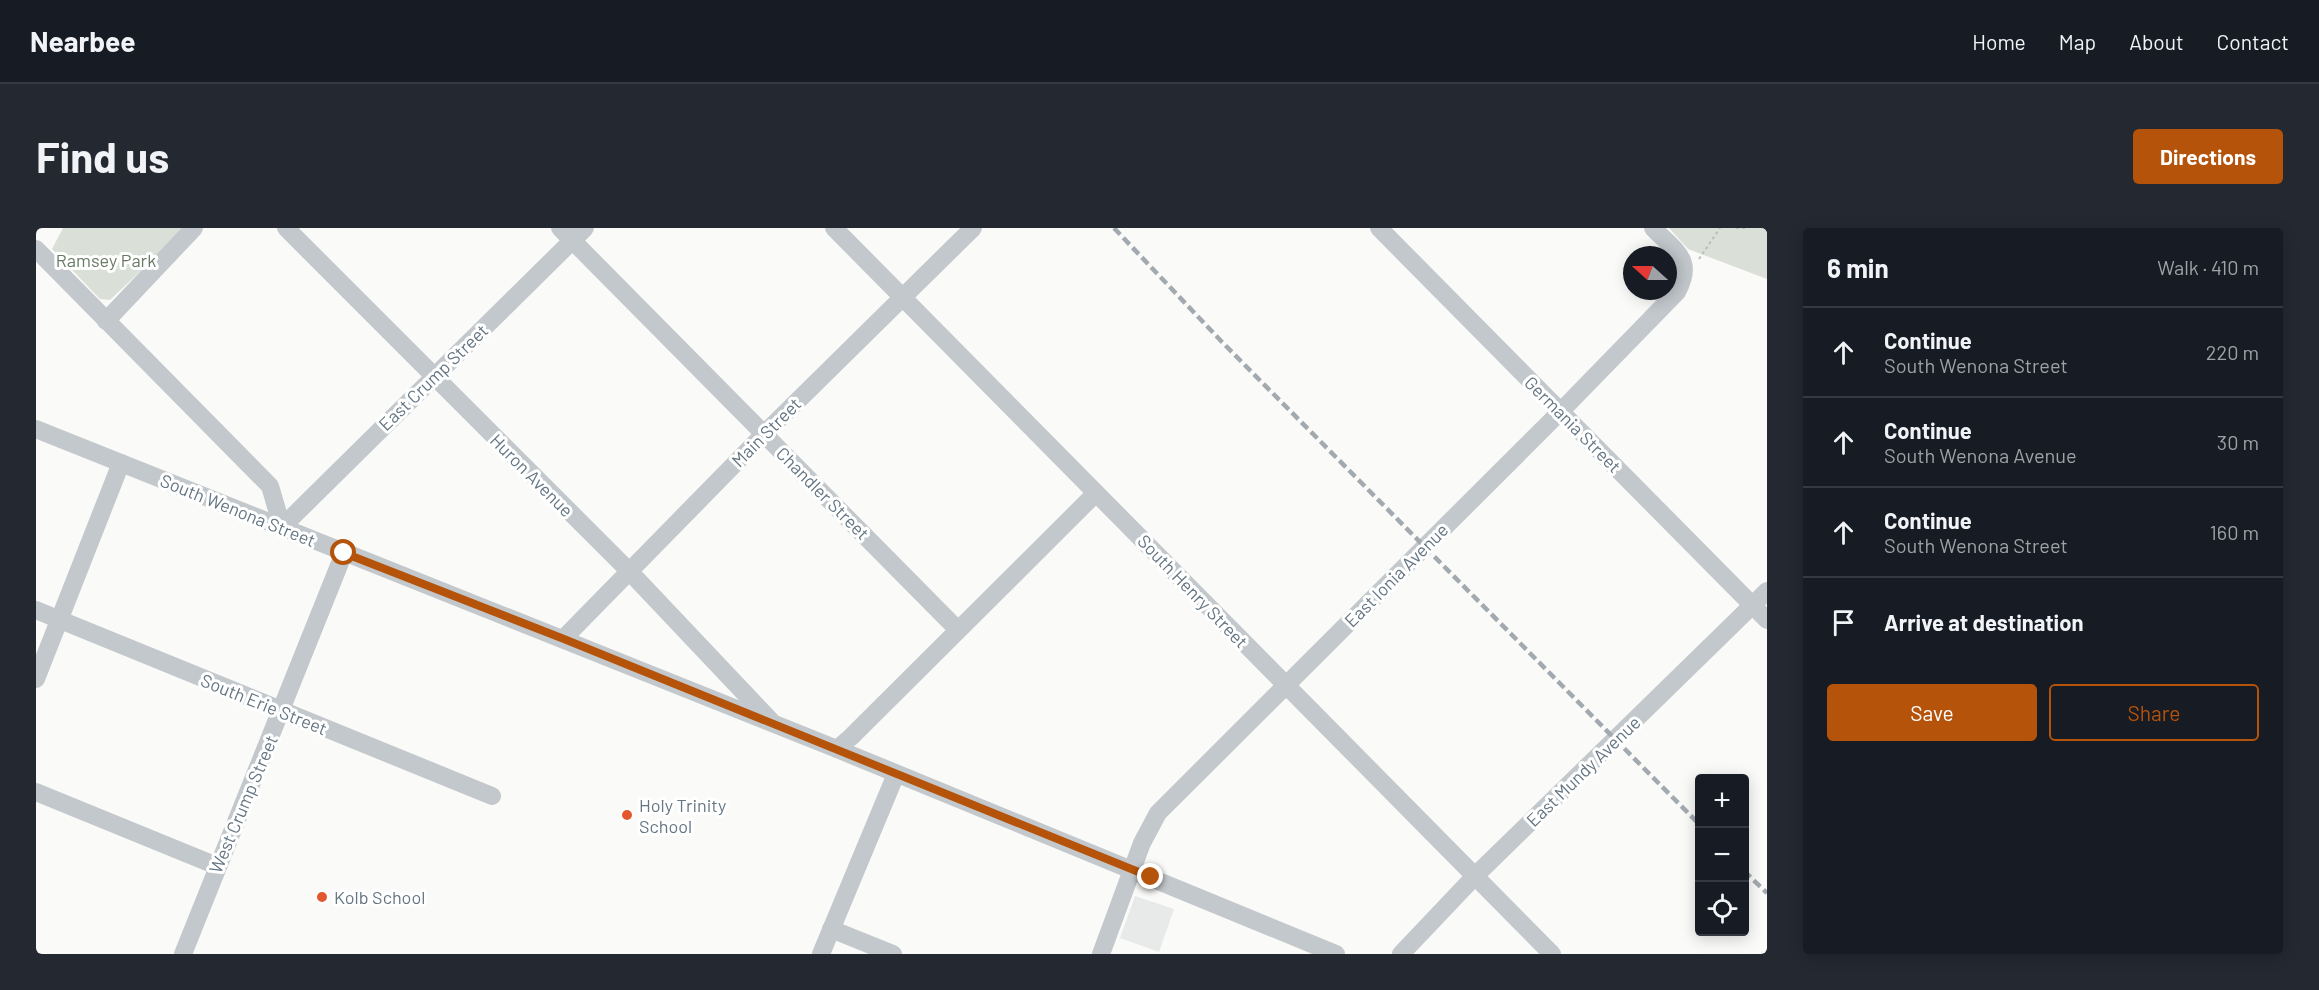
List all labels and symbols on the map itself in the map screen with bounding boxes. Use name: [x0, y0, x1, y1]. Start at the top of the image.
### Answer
north arrow: [1623, 246, 1677, 300]
park label: Ramsey Park: [56, 249, 156, 271]
street label: East Crump Street: [374, 319, 492, 435]
street label: Germania Street: [1520, 371, 1626, 477]
street label: Main Street: [727, 393, 805, 471]
street label: Huron Avenue: [486, 429, 578, 521]
street label: Chandler Street: [772, 442, 874, 544]
street label: South Wenona Street: [157, 469, 319, 551]
street label: East Ionia Avenue: [1340, 519, 1452, 631]
street label: South Henry Street: [1133, 530, 1253, 652]
route start: [330, 539, 356, 565]
street label: South Erie Street: [198, 669, 330, 739]
street label: East Mundy Avenue: [1521, 711, 1645, 831]
street label: West Crump Street: [204, 732, 282, 876]
place label: Holy Trinity School: [639, 794, 726, 837]
marker: Holy Trinity School: [620, 808, 634, 822]
route end: [1137, 863, 1163, 889]
place label: Kolb School: [334, 886, 425, 908]
marker: Kolb School: [315, 890, 329, 904]

